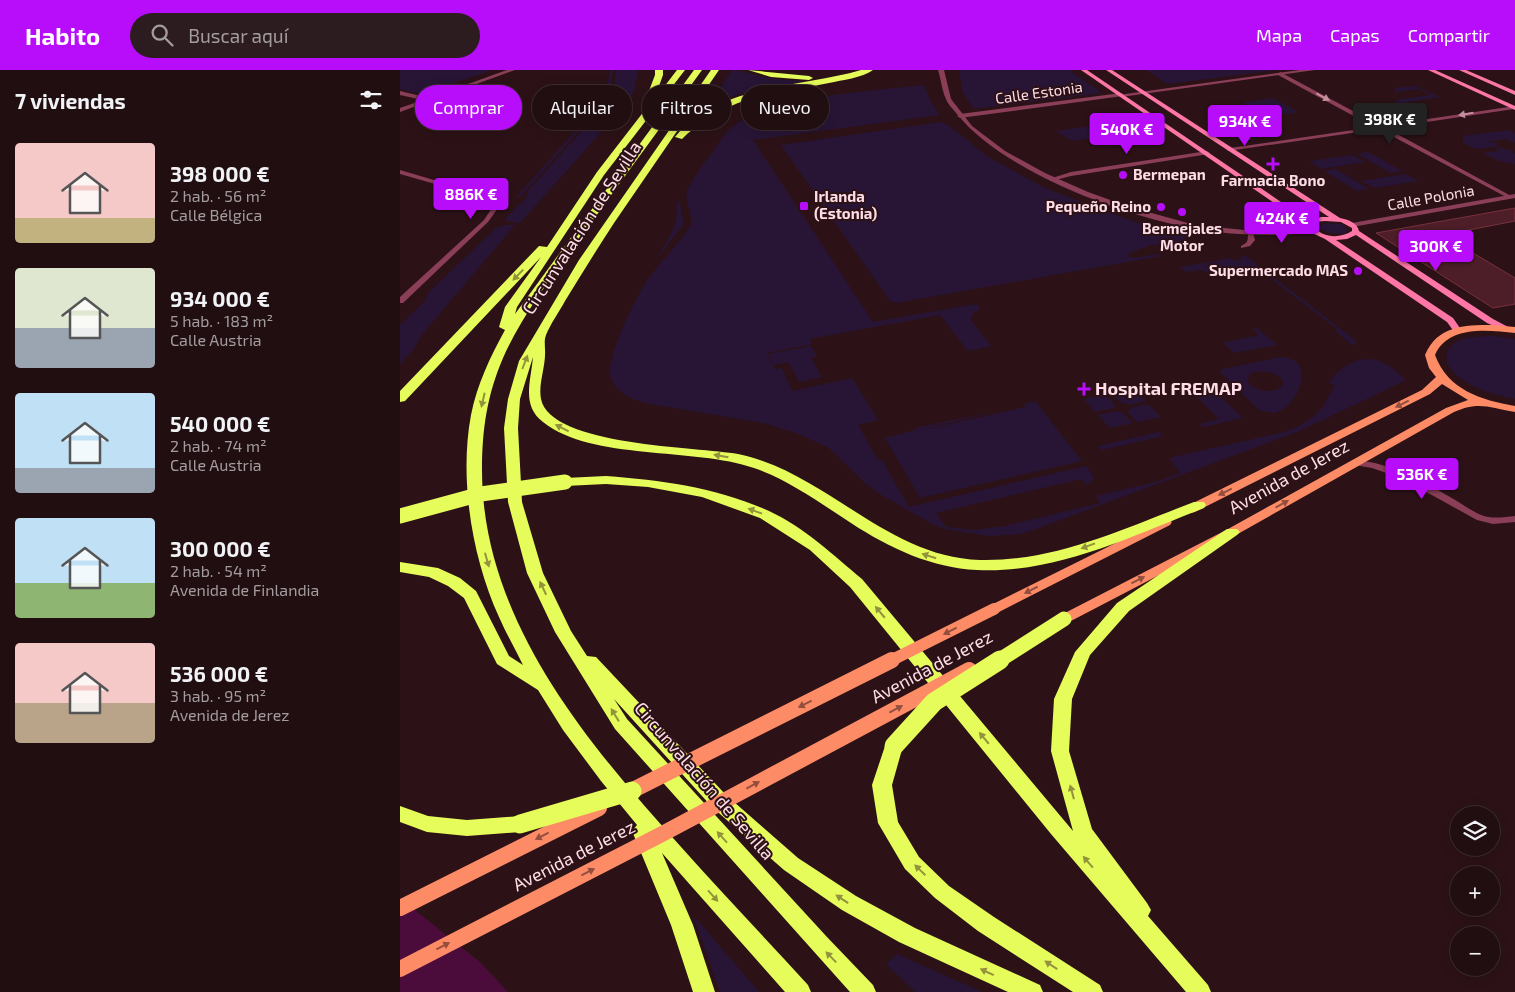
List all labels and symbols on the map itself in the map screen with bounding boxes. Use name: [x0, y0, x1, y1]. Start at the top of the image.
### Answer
street label: Calle Estonia: [994, 77, 1084, 107]
one-way arrow: [1316, 93, 1330, 101]
pin: 398K €: [1349, 102, 1431, 145]
pin: 934K €: [1204, 104, 1286, 147]
one-way arrow: [1458, 111, 1474, 119]
pin: 540K €: [1086, 112, 1168, 155]
street label: Circunvalación de Sevilla: [517, 137, 645, 318]
marker: Farmacia Bono: [1267, 158, 1279, 170]
place label: Bermepan: [1133, 165, 1206, 183]
marker: Bermepan: [1117, 169, 1129, 181]
place label: Farmacia Bono: [1221, 171, 1325, 189]
pin: 886K €: [430, 178, 512, 220]
street label: Calle Polonia: [1386, 181, 1476, 214]
place label: Irlanda (Estonia): [814, 187, 877, 222]
place label: Pequeño Reino: [1046, 197, 1151, 215]
marker: Irlanda (Estonia): [798, 200, 810, 212]
marker: Pequeño Reino: [1155, 201, 1167, 213]
pin: 424K €: [1241, 202, 1323, 244]
marker: Bermejales Motor: [1176, 206, 1188, 218]
place label: Bermejales Motor: [1142, 219, 1222, 254]
pin: 300K €: [1395, 230, 1477, 272]
place label: Supermercado MAS: [1209, 261, 1348, 279]
marker: Supermercado MAS: [1352, 265, 1364, 277]
one-way arrow: [512, 269, 524, 281]
one-way arrow: [521, 354, 529, 369]
place label: Hospital FREMAP: [1095, 377, 1242, 399]
marker: Hospital FREMAP: [1077, 382, 1091, 396]
one-way arrow: [479, 393, 487, 408]
one-way arrow: [1395, 400, 1409, 408]
one-way arrow: [555, 424, 569, 432]
street label: Avenida de Jerez: [1224, 434, 1353, 518]
one-way arrow: [713, 451, 729, 459]
pin: 536K €: [1381, 458, 1463, 500]
one-way arrow: [1218, 488, 1233, 496]
one-way arrow: [1275, 500, 1289, 509]
one-way arrow: [747, 507, 762, 515]
one-way arrow: [1080, 542, 1095, 550]
one-way arrow: [921, 551, 936, 559]
one-way arrow: [483, 553, 491, 568]
one-way arrow: [1131, 576, 1146, 584]
one-way arrow: [538, 581, 546, 595]
one-way arrow: [1024, 586, 1038, 594]
one-way arrow: [875, 606, 886, 619]
street label: Avenida de Jerez: [867, 625, 996, 707]
one-way arrow: [943, 627, 957, 635]
street label: Circunvalación de Sevilla: [630, 697, 779, 864]
one-way arrow: [798, 700, 812, 708]
one-way arrow: [890, 704, 903, 713]
one-way arrow: [611, 708, 620, 721]
one-way arrow: [978, 731, 989, 744]
one-way arrow: [746, 781, 760, 789]
one-way arrow: [1067, 784, 1075, 799]
street label: Avenida de Jerez: [509, 815, 638, 895]
one-way arrow: [716, 831, 728, 843]
one-way arrow: [535, 832, 549, 840]
one-way arrow: [1082, 856, 1093, 869]
one-way arrow: [914, 865, 926, 877]
one-way arrow: [581, 868, 595, 876]
one-way arrow: [707, 890, 719, 902]
one-way arrow: [836, 894, 849, 903]
one-way arrow: [436, 942, 451, 950]
one-way arrow: [825, 951, 837, 963]
one-way arrow: [1044, 960, 1058, 970]
one-way arrow: [980, 967, 994, 975]

